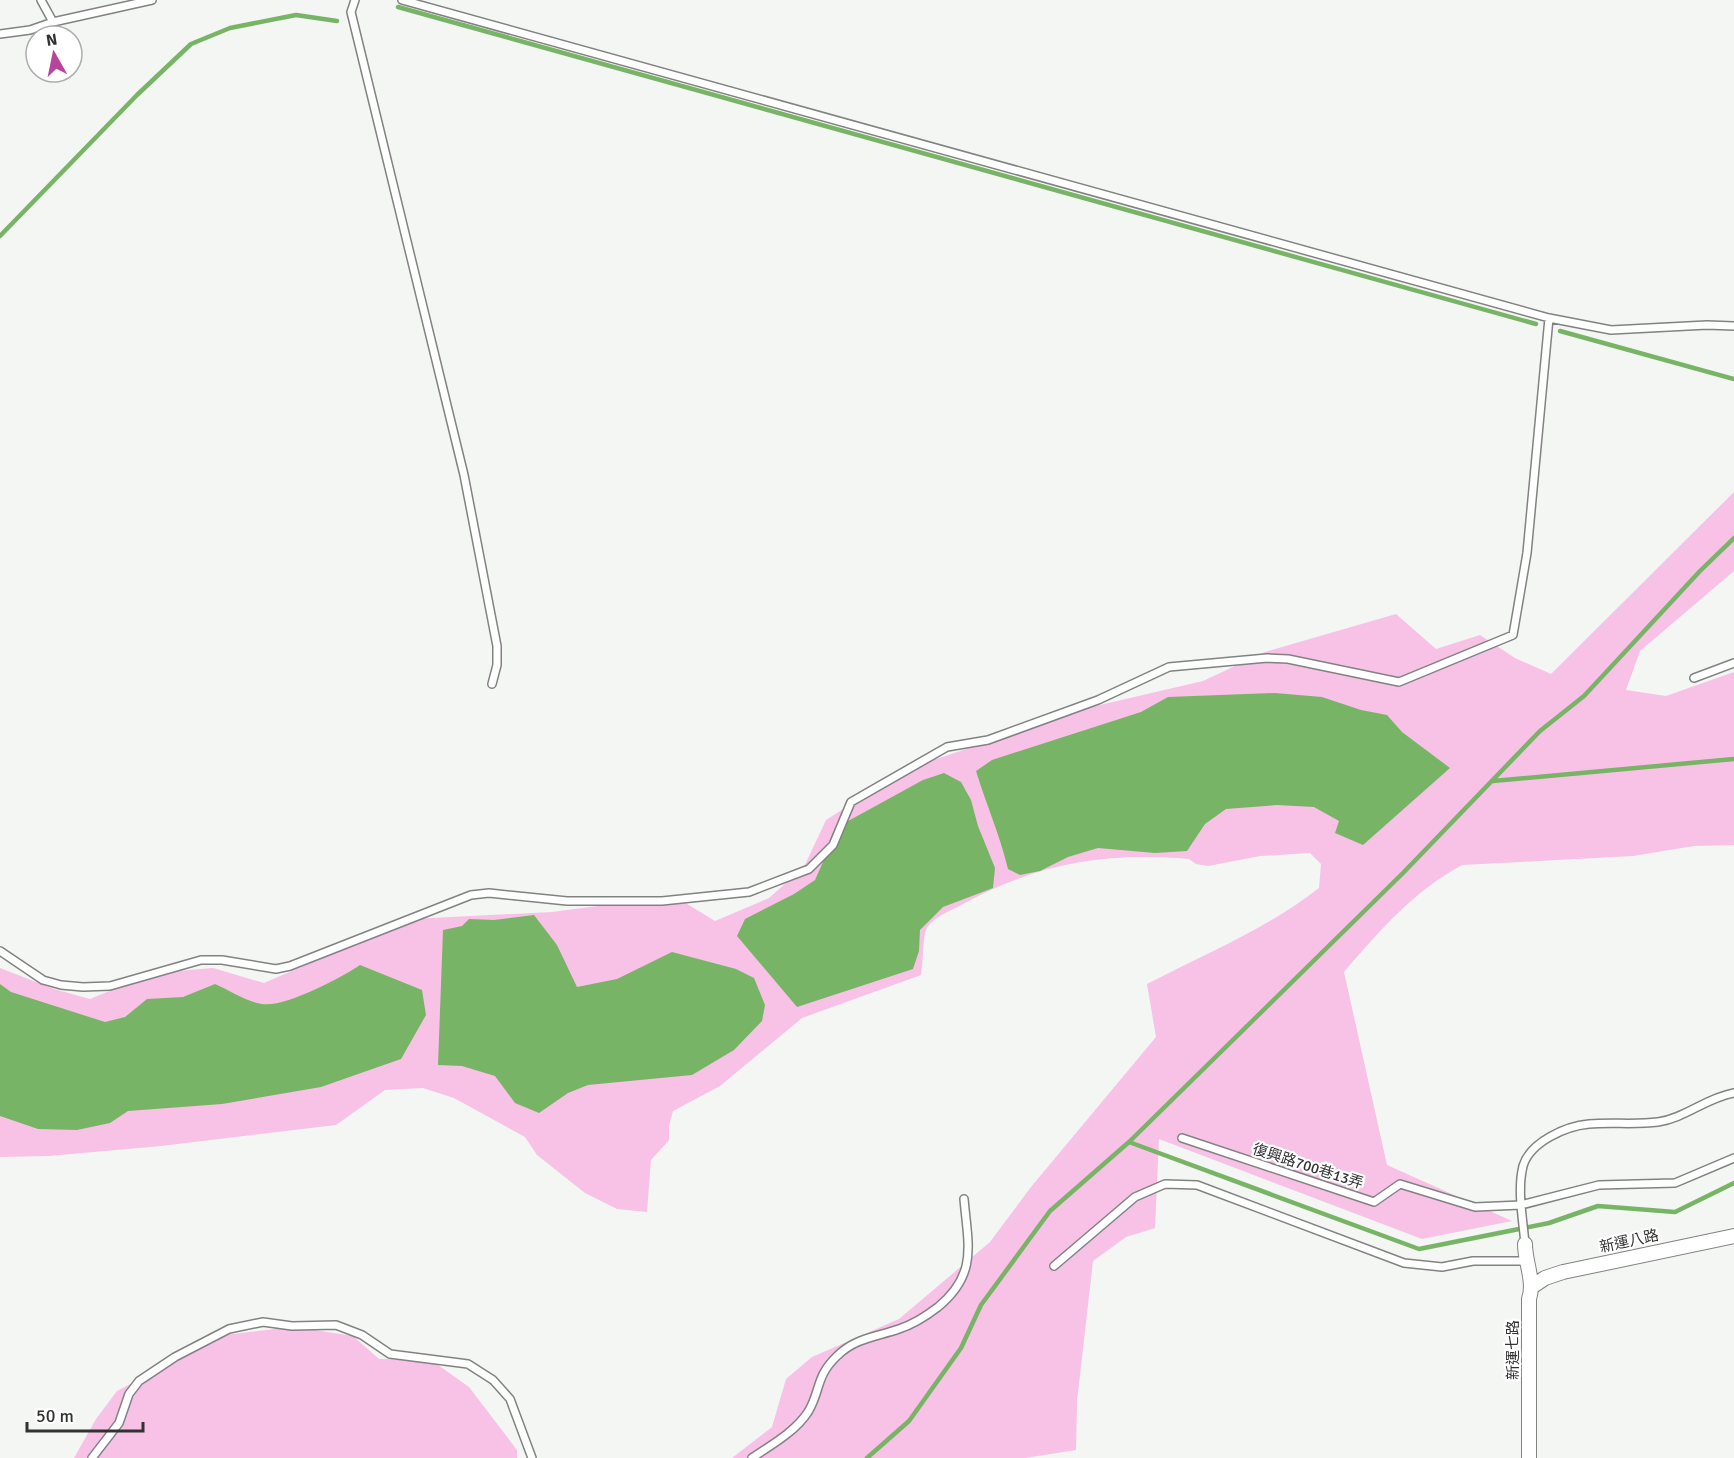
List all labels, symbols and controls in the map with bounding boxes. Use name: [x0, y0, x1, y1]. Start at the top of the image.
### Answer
north arrow: [24, 24, 84, 84]
text: N: [45, 29, 59, 51]
street label: 復興路700巷13弄: [1250, 1140, 1366, 1192]
street label: 新運八路: [1598, 1226, 1660, 1256]
street label: 新運七路: [1504, 1320, 1522, 1380]
scale bar: [27, 1395, 142, 1433]
text: 50 m: [36, 1405, 74, 1427]

